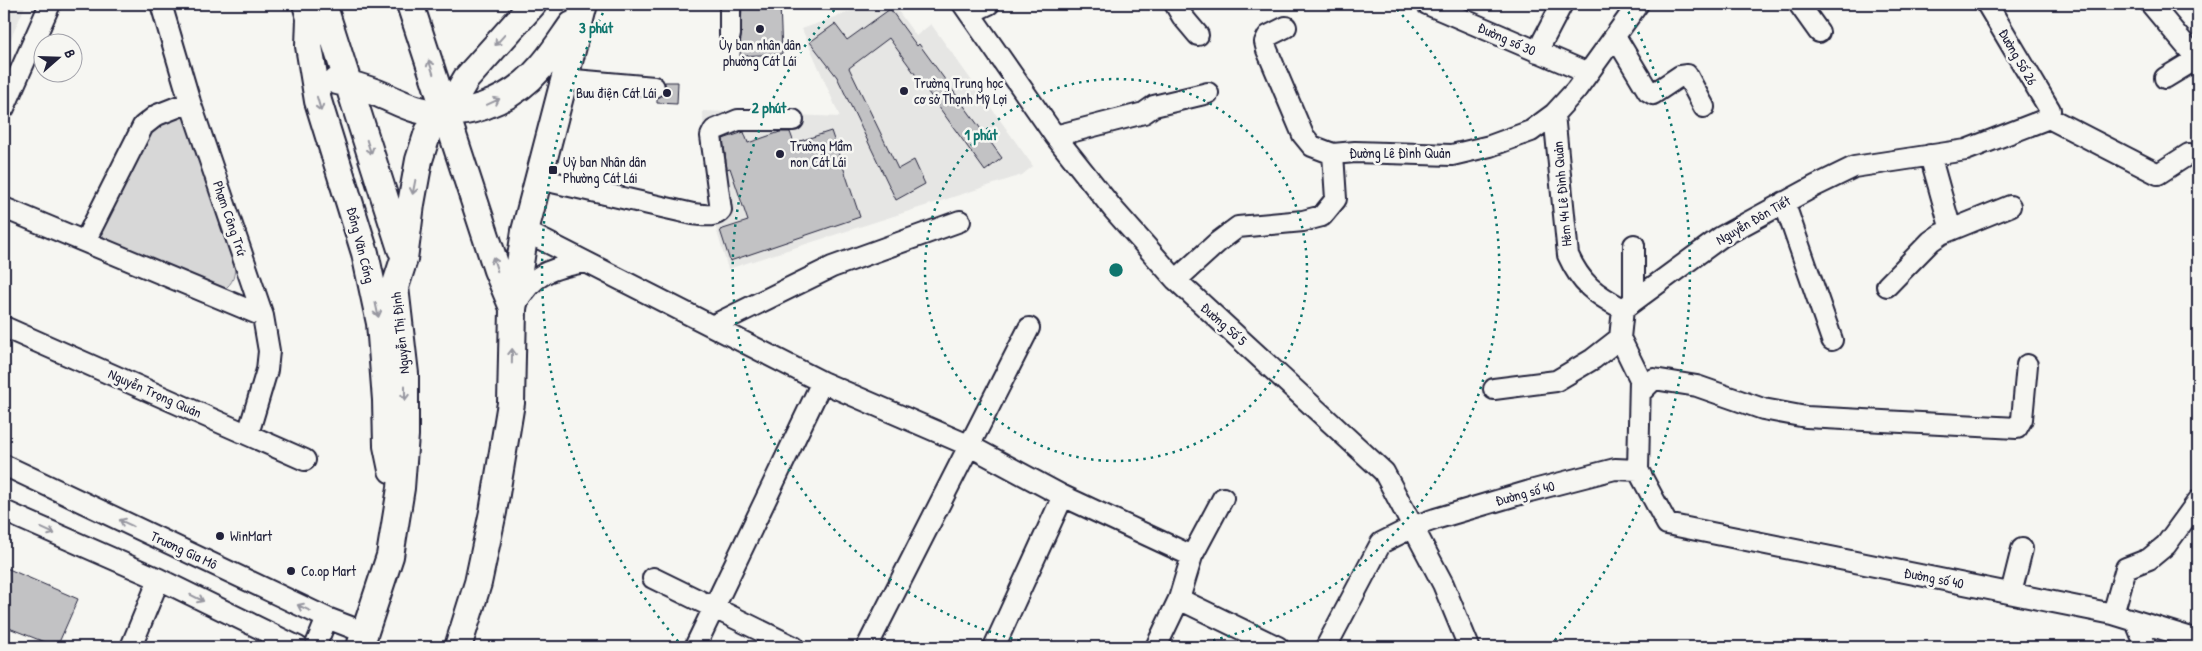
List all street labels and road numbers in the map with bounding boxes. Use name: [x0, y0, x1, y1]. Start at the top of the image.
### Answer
street label: Đường số 30: [1475, 17, 1539, 61]
street label: Đường Số 26: [1994, 25, 2042, 89]
street label: Hẻm 44 Lê Đình Quản: [1547, 141, 1576, 247]
street label: Đường Lê Đình Quản: [1349, 143, 1451, 163]
street label: Phạm Công Trứ: [208, 178, 253, 259]
street label: Nguyễn Đôn Tiết: [1712, 190, 1794, 249]
street label: Đồng Văn Cống: [342, 205, 380, 285]
street label: Nguyễn Thị Định: [386, 291, 414, 375]
street label: Đường Số 5: [1197, 298, 1252, 350]
street label: Nguyễn Trọng Quản: [105, 363, 205, 423]
street label: Đường số 40: [1493, 476, 1557, 510]
street label: Trương Gia Mô: [147, 526, 221, 574]
street label: Đường số 40: [1902, 562, 1966, 594]

